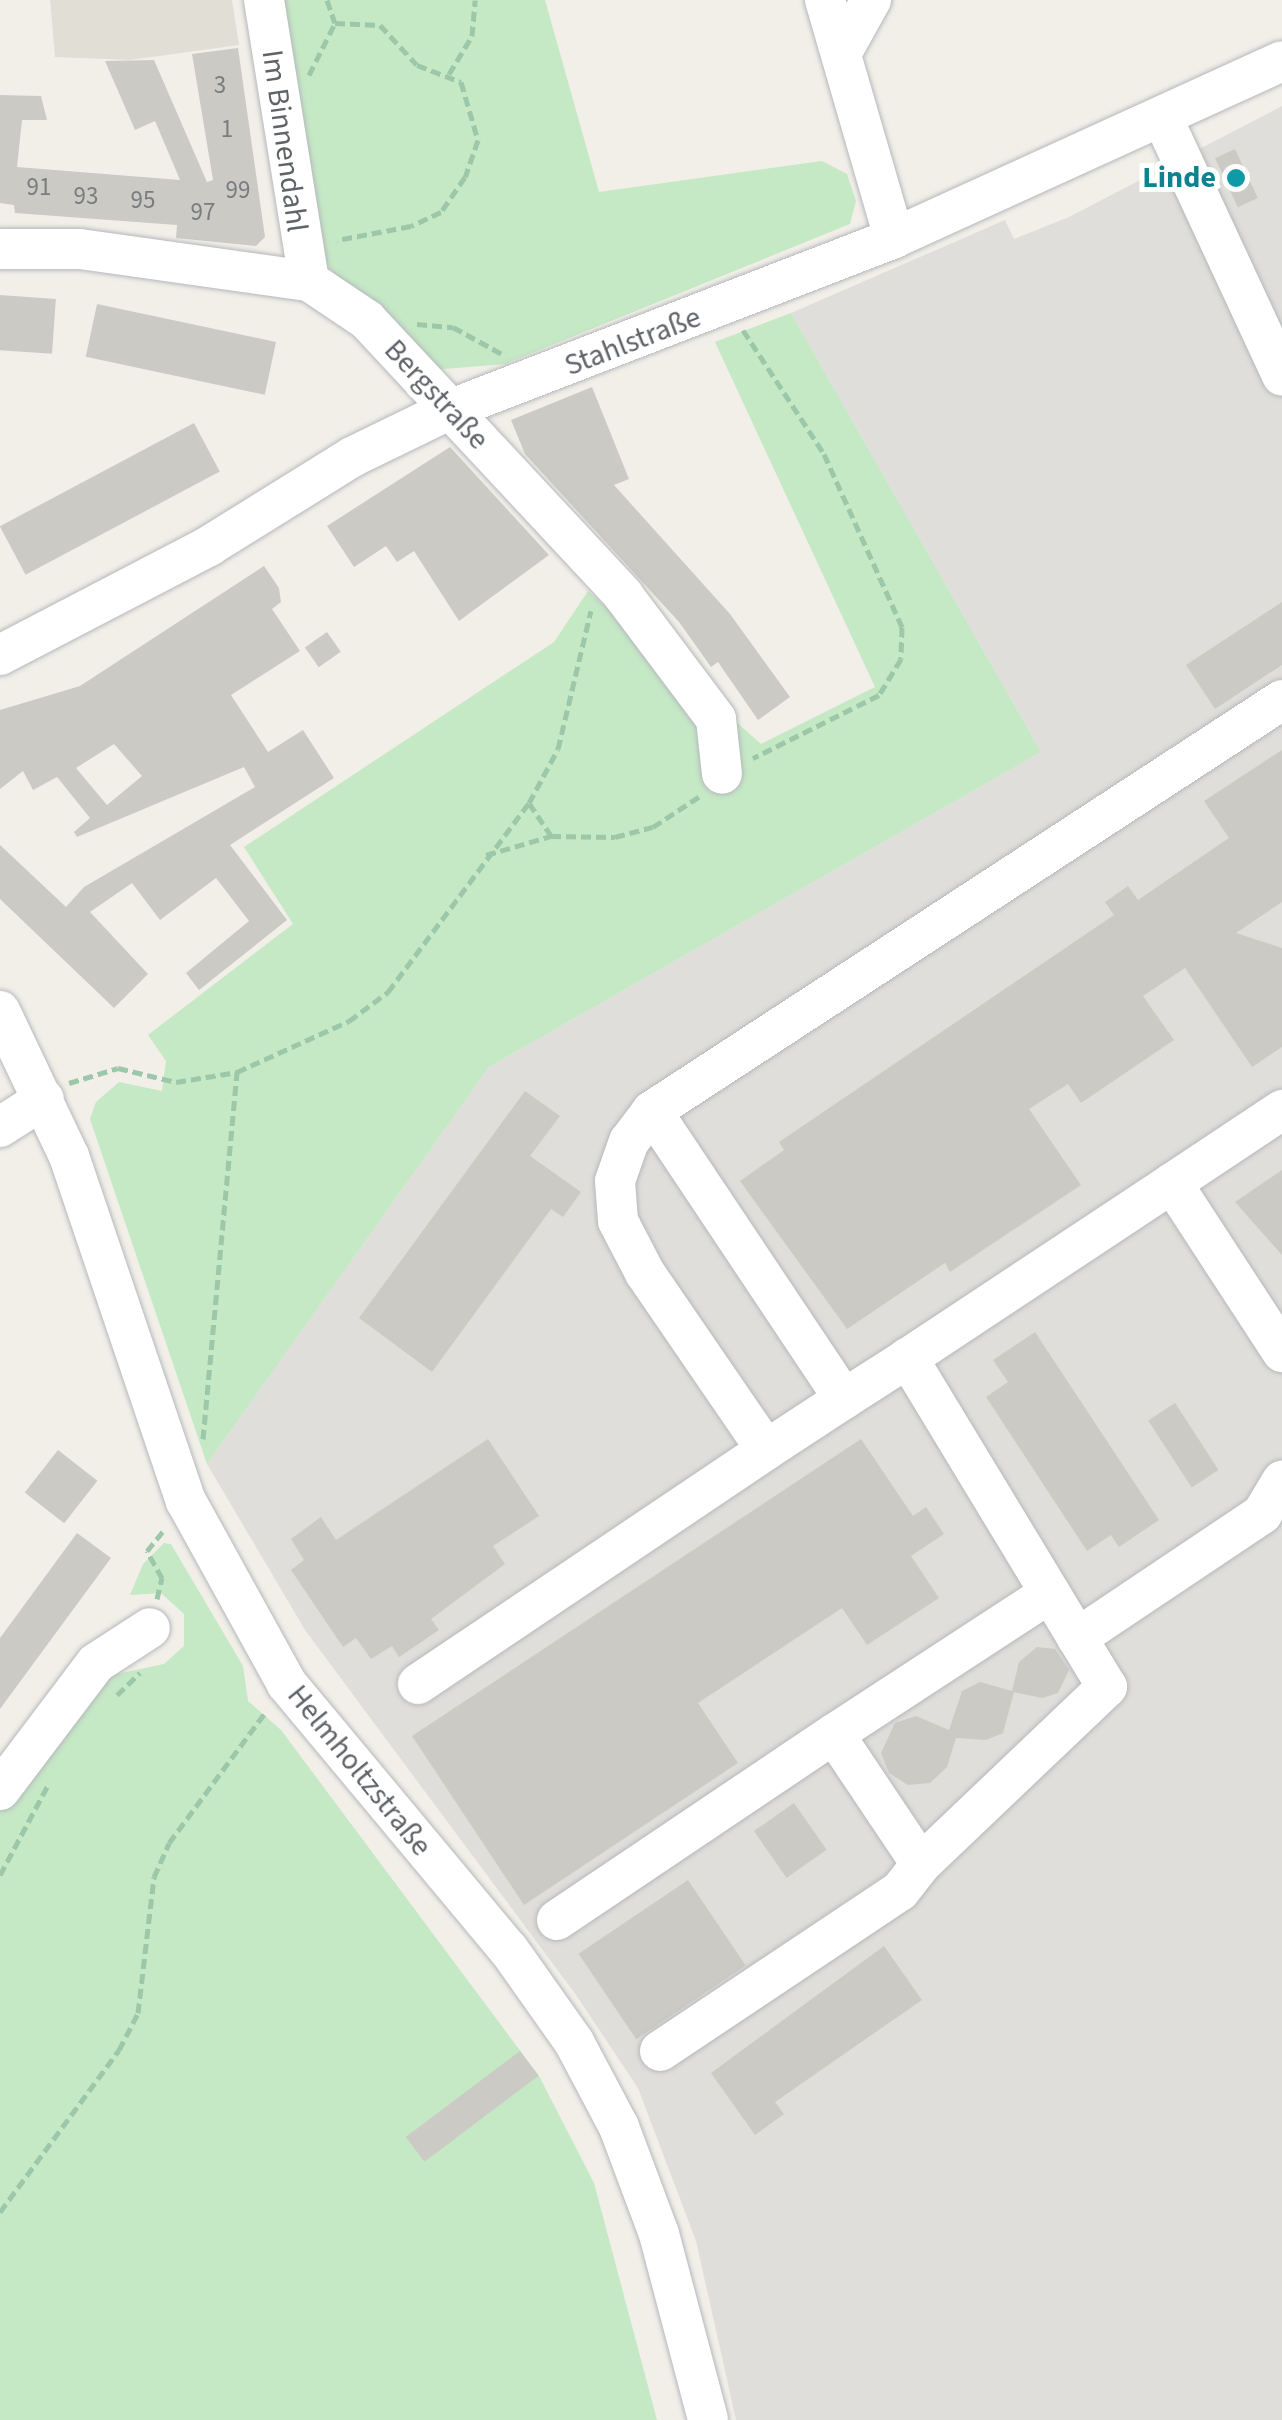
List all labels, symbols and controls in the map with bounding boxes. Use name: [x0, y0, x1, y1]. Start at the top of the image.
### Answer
street label: Im Binnendahl: [253, 48, 315, 234]
house number: 3: [214, 70, 226, 100]
house number: 1: [221, 114, 233, 144]
place label: Linde: [1142, 160, 1216, 196]
marker: Linde: [1225, 167, 1247, 189]
house number: 91: [27, 172, 51, 202]
house number: 99: [226, 175, 250, 205]
house number: 93: [74, 181, 98, 211]
house number: 95: [131, 185, 155, 215]
house number: 97: [191, 197, 215, 227]
street label: Stahlstraße: [560, 300, 706, 384]
street label: Bergstraße: [376, 333, 496, 457]
street label: Helmholtzstraße: [279, 1678, 439, 1864]

